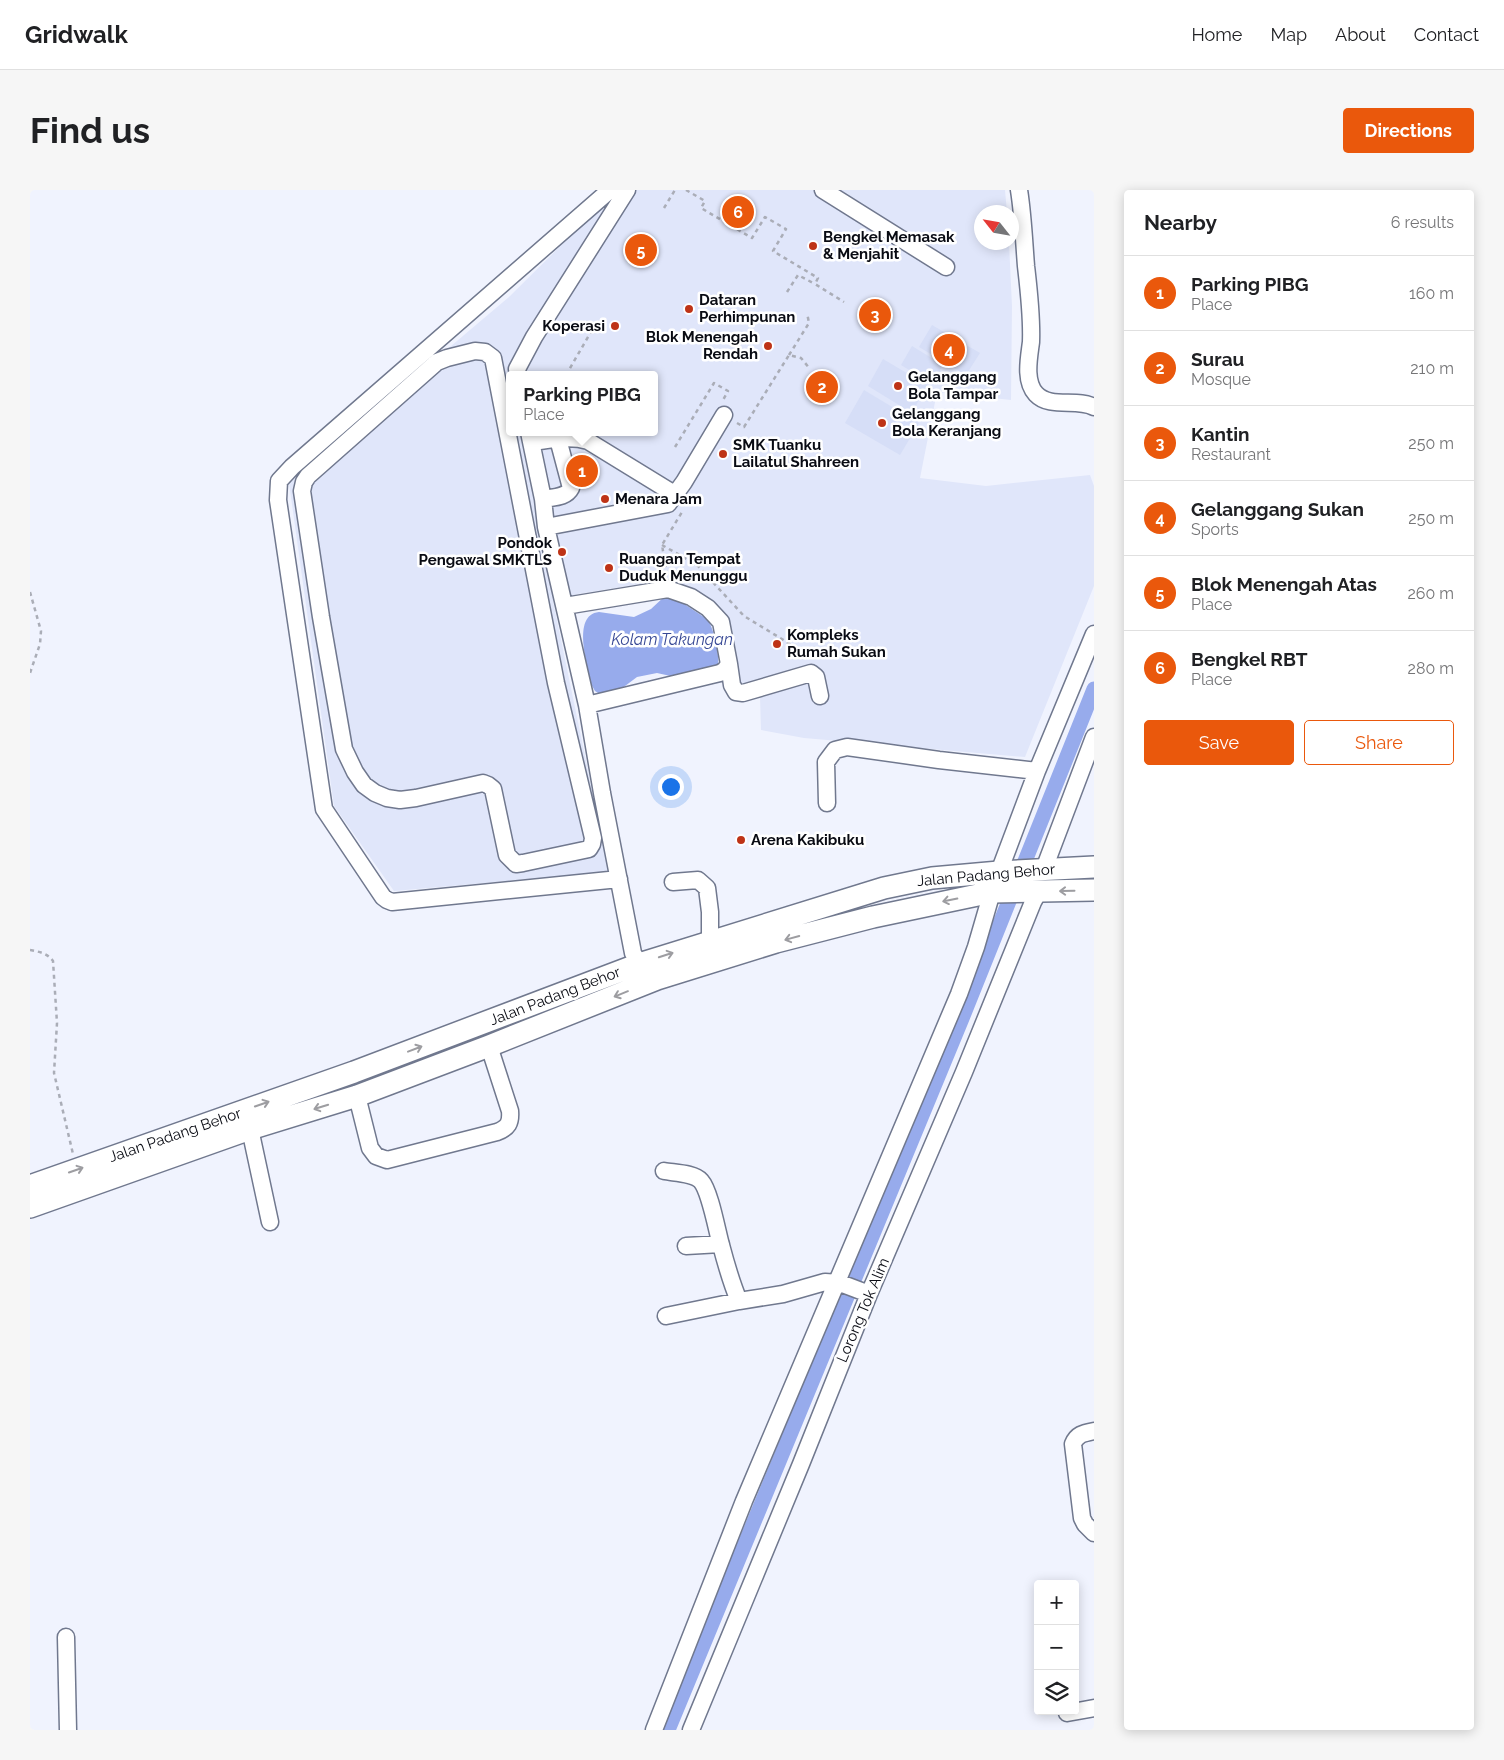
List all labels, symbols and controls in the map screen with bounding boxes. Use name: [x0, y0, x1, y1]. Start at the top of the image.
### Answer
text: Gridwalk: [25, 20, 128, 49]
text: Home: [1191, 24, 1242, 45]
text: Map: [1270, 24, 1307, 45]
text: About: [1335, 24, 1386, 45]
text: Contact: [1414, 24, 1479, 45]
button: Directions: [1343, 108, 1474, 153]
text: Find us: [30, 110, 150, 151]
pin: 6: [722, 193, 754, 231]
north arrow: [974, 205, 1019, 250]
text: Nearby: [1144, 210, 1217, 235]
text: 6 results: [1391, 213, 1454, 232]
place label: Bengkel Memasak & Menjahit: [823, 228, 955, 263]
pin: 5: [625, 231, 657, 269]
marker: Bengkel Memasak & Menjahit: [807, 240, 819, 252]
text: Parking PIBG: [1191, 273, 1308, 295]
text: 1: [1156, 284, 1164, 303]
text: 160 m: [1409, 284, 1454, 303]
place label: Dataran Perhimpunan: [699, 291, 795, 326]
text: Place: [1191, 295, 1232, 314]
pin: 3: [859, 296, 891, 334]
marker: Dataran Perhimpunan: [683, 303, 695, 315]
place label: Koperasi: [542, 317, 605, 335]
marker: Koperasi: [609, 320, 621, 332]
place label: Blok Menengah Rendah: [646, 328, 758, 363]
pin: 4: [933, 331, 965, 369]
marker: Blok Menengah Rendah: [762, 340, 774, 352]
text: Surau: [1191, 348, 1244, 370]
text: 2: [1155, 359, 1165, 378]
text: 210 m: [1410, 359, 1454, 378]
pin: 2: [806, 368, 838, 406]
place label: Gelanggang Bola Tampar: [908, 368, 999, 403]
text: Mosque: [1191, 370, 1251, 389]
popup: [506, 371, 658, 436]
marker: Gelanggang Bola Tampar: [892, 380, 904, 392]
text: Parking PIBG: [523, 383, 641, 405]
text: Place: [523, 405, 564, 424]
place label: Gelanggang Bola Keranjang: [892, 405, 1001, 440]
marker: Gelanggang Bola Keranjang: [876, 417, 888, 429]
text: Kantin: [1191, 423, 1250, 445]
text: 3: [1156, 434, 1164, 453]
text: 250 m: [1408, 434, 1454, 453]
place label: SMK Tuanku Lailatul Shahreen: [733, 436, 859, 471]
text: Restaurant: [1191, 445, 1271, 464]
marker: SMK Tuanku Lailatul Shahreen: [717, 448, 729, 460]
pin: 1: [566, 452, 598, 490]
place label: Menara Jam: [615, 490, 702, 508]
marker: Menara Jam: [599, 493, 611, 505]
text: Gelanggang Sukan: [1191, 498, 1364, 520]
text: 4: [1155, 509, 1165, 528]
text: 250 m: [1408, 509, 1454, 528]
text: Sports: [1191, 520, 1239, 539]
place label: Pondok Pengawal SMKTLS: [419, 534, 553, 569]
marker: Pondok Pengawal SMKTLS: [556, 546, 568, 558]
place label: Ruangan Tempat Duduk Menunggu: [619, 550, 747, 585]
marker: Ruangan Tempat Duduk Menunggu: [603, 562, 615, 574]
text: Blok Menengah Atas: [1191, 573, 1377, 595]
text: 5: [1156, 584, 1164, 603]
text: 260 m: [1407, 584, 1454, 603]
text: Place: [1191, 595, 1232, 614]
place label: Kompleks Rumah Sukan: [787, 626, 886, 661]
water label: Kolam Takungan: [611, 630, 733, 649]
marker: Kompleks Rumah Sukan: [771, 638, 783, 650]
text: Bengkel RBT: [1191, 648, 1308, 670]
text: 6: [1155, 659, 1165, 678]
text: 280 m: [1408, 659, 1454, 678]
text: Place: [1191, 670, 1232, 689]
button: Save: [1144, 720, 1294, 765]
button: Share: [1304, 720, 1454, 765]
your location: [658, 774, 684, 800]
place label: Arena Kakibuku: [751, 831, 864, 849]
marker: Arena Kakibuku: [735, 834, 747, 846]
street label: Jalan Padang Behor: [916, 860, 1057, 890]
one-way arrow: [1059, 886, 1075, 895]
one-way arrow: [942, 896, 958, 905]
one-way arrow: [784, 934, 800, 943]
one-way arrow: [657, 950, 673, 960]
street label: Jalan Padang Behor: [487, 963, 624, 1029]
one-way arrow: [613, 990, 628, 999]
one-way arrow: [407, 1044, 422, 1053]
one-way arrow: [254, 1099, 270, 1108]
one-way arrow: [314, 1103, 330, 1112]
street label: Jalan Padang Behor: [107, 1104, 244, 1166]
one-way arrow: [68, 1165, 83, 1174]
street label: Lorong Tok Alim: [833, 1255, 893, 1365]
map controls: [1034, 1580, 1079, 1715]
button: +: [1034, 1580, 1079, 1625]
button: −: [1034, 1625, 1079, 1670]
button: layers: [1034, 1670, 1079, 1715]

